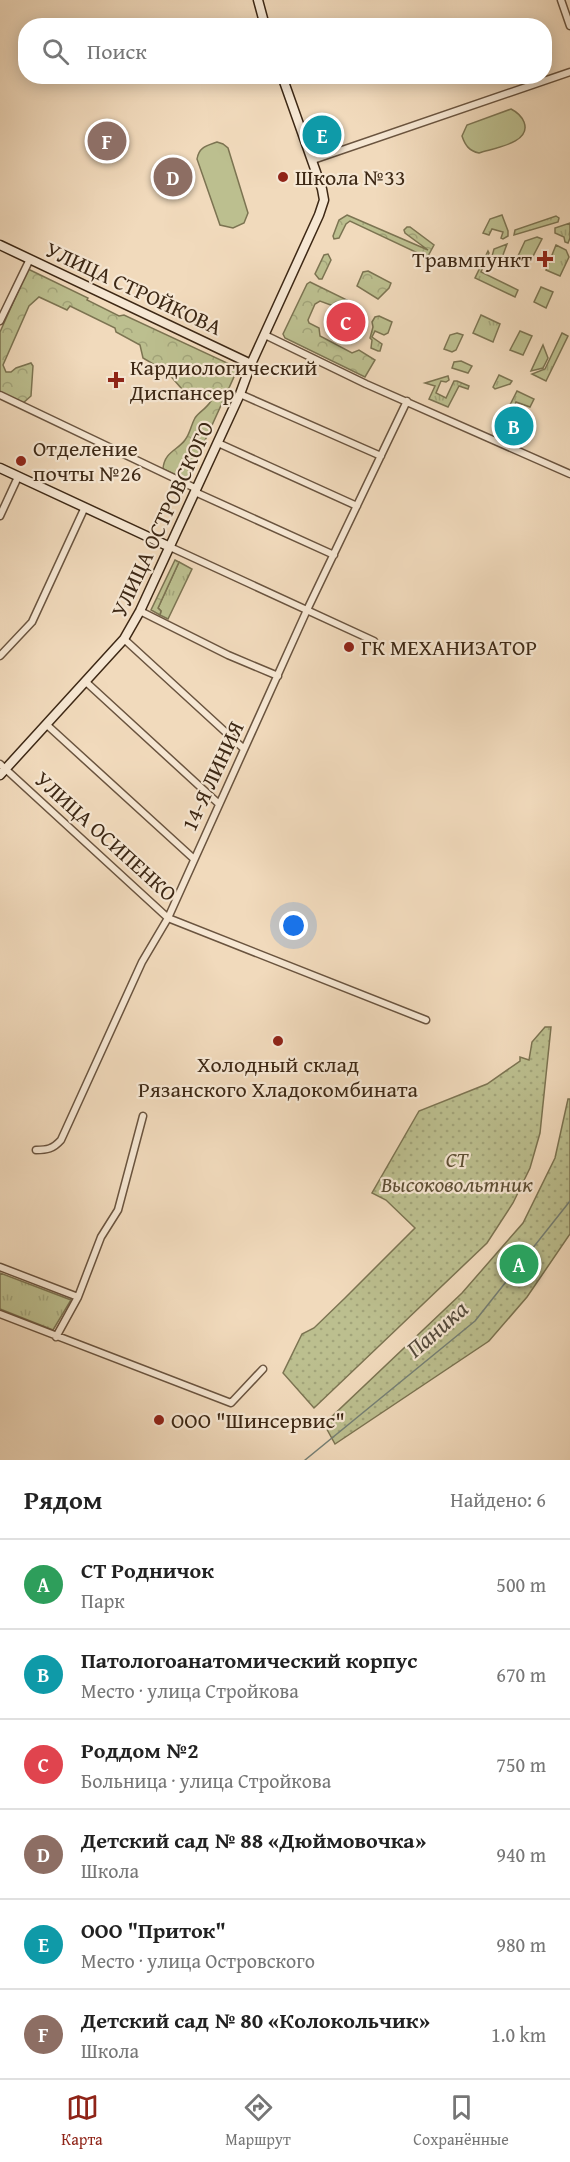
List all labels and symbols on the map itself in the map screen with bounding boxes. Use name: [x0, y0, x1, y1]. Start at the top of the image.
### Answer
pin: E: [302, 112, 342, 158]
pin: F: [88, 118, 126, 164]
pin: D: [154, 154, 192, 200]
place label: Школа №33: [295, 161, 406, 193]
marker: Школа №33: [276, 170, 290, 184]
street label: УЛИЦА СТРОЙКОВА: [40, 233, 228, 343]
place label: Травмпункт: [412, 243, 532, 275]
marker: Травмпункт: [536, 250, 554, 268]
pin: C: [326, 300, 366, 344]
place label: Кардиологический Диспансер: [129, 351, 317, 408]
marker: Кардиологический Диспансер: [107, 371, 125, 389]
pin: B: [494, 404, 534, 448]
street label: УЛИЦА ОСТРОВСКОГО: [103, 416, 221, 622]
place label: Отделение почты №26: [33, 432, 141, 489]
marker: Отделение почты №26: [14, 454, 28, 468]
place label: ГК МЕХАНИЗАТОР: [361, 631, 537, 663]
marker: ГК МЕХАНИЗАТОР: [342, 640, 356, 654]
street label: 14-Я ЛИНИЯ: [173, 716, 251, 836]
street label: УЛИЦА ОСИПЕНКО: [28, 763, 184, 909]
your location: [279, 911, 308, 940]
marker: Холодный склад Рязанского Хладокомбината: [271, 1034, 285, 1048]
place label: Холодный склад Рязанского Хладокомбината: [138, 1048, 419, 1105]
park label: СТ Высоковольтник: [380, 1143, 533, 1200]
pin: A: [500, 1242, 538, 1286]
water label: Паника: [398, 1292, 475, 1366]
place label: ООО "Шинсервис": [171, 1404, 345, 1436]
marker: ООО "Шинсервис": [152, 1413, 166, 1427]

